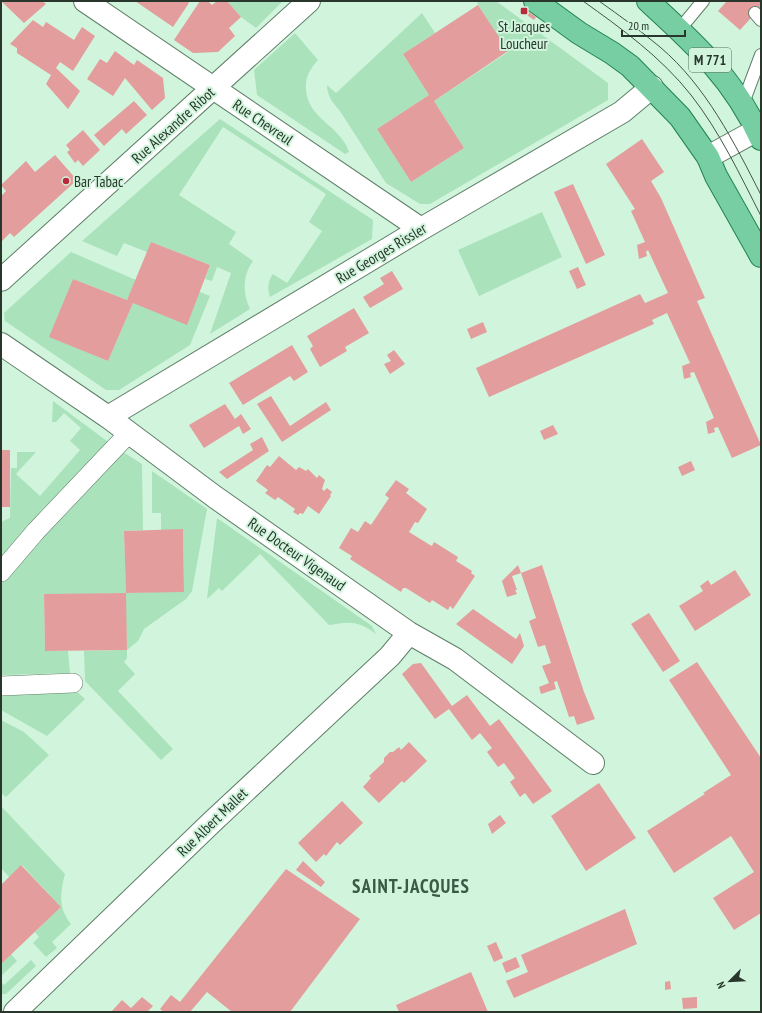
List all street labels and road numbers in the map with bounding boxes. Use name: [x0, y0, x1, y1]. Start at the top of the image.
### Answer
road number: M 771: [689, 48, 731, 72]
street label: Rue Alexandre Ribot: [127, 83, 219, 167]
street label: Rue Chevreul: [229, 95, 297, 149]
street label: Rue Georges Rissler: [332, 218, 431, 288]
street label: Rue Docteur Vigenaud: [244, 513, 350, 595]
street label: Rue Albert Mallet: [173, 784, 251, 860]

